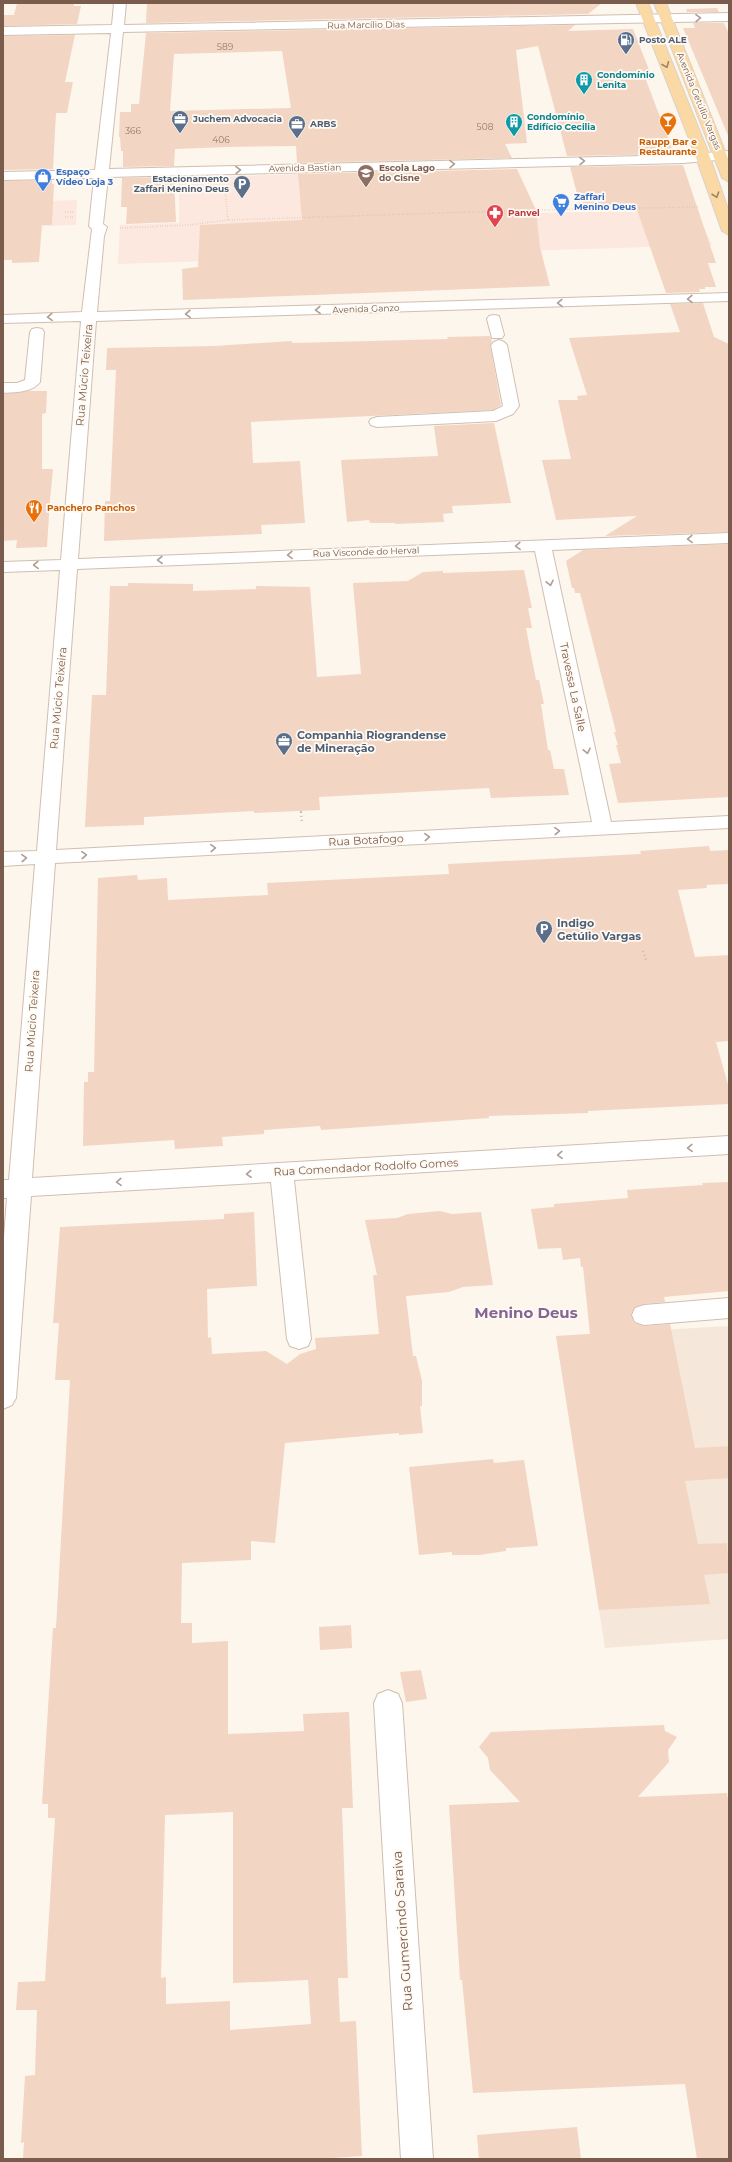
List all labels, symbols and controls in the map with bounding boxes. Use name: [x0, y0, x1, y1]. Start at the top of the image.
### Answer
one-way arrow: [695, 14, 701, 22]
street label: Rua Marcílio Dias: [327, 18, 405, 31]
fuel station icon: Posto ALE: [616, 30, 636, 55]
place label: Posto ALE: [639, 34, 687, 45]
house number: 589: [217, 41, 234, 52]
street label: Avenida Getúlio Vargas: [675, 51, 724, 152]
one-way arrow: [662, 62, 670, 69]
place label: Condomínio Lenita: [597, 69, 655, 90]
building icon: Condomínio Lenita: [574, 70, 594, 95]
office icon: Juchem Advocacia: [170, 109, 190, 134]
place label: Condomínio Edifício Cecilia: [527, 111, 596, 132]
bar icon: Raupp Bar e Restaurante: [658, 111, 678, 136]
building icon: Condomínio Edifício Cecilia: [504, 112, 524, 137]
place label: Juchem Advocacia: [192, 113, 282, 124]
office icon: ARBS: [287, 114, 307, 139]
place label: ARBS: [309, 118, 336, 129]
house number: 508: [477, 121, 494, 132]
house number: 366: [125, 125, 142, 136]
house number: 406: [212, 134, 230, 145]
place label: Raupp Bar e Restaurante: [639, 136, 697, 157]
one-way arrow: [579, 157, 585, 165]
one-way arrow: [449, 160, 455, 169]
street label: Avenida Bastian: [269, 161, 341, 174]
place label: Escola Lago do Cisne: [379, 162, 435, 183]
school or university icon: Escola Lago do Cisne: [356, 163, 376, 188]
place label: Espaço Vídeo Loja 3: [55, 166, 113, 187]
one-way arrow: [235, 166, 241, 174]
shop icon: Espaço Vídeo Loja 3: [33, 167, 53, 192]
place label: Estacionamento Zaffari Menino Deus: [134, 173, 229, 194]
parking icon: Estacionamento Zaffari Menino Deus: [232, 174, 252, 199]
place label: Zaffari Menino Deus: [574, 191, 636, 212]
one-way arrow: [711, 191, 719, 198]
supermarket icon: Zaffari Menino Deus: [551, 192, 571, 217]
pharmacy icon: Panvel: [485, 203, 505, 228]
place label: Panvel: [508, 207, 540, 218]
one-way arrow: [687, 294, 693, 303]
one-way arrow: [557, 299, 563, 307]
street label: Avenida Ganzo: [332, 302, 400, 315]
one-way arrow: [315, 306, 321, 314]
one-way arrow: [185, 309, 191, 318]
one-way arrow: [47, 313, 53, 322]
street label: Rua Múcio Teixeira: [73, 323, 95, 427]
restaurant icon: Panchero Panchos: [24, 498, 44, 523]
place label: Panchero Panchos: [47, 502, 135, 513]
one-way arrow: [687, 535, 693, 544]
one-way arrow: [515, 542, 521, 550]
street label: Rua Visconde do Herval: [312, 544, 420, 559]
one-way arrow: [287, 551, 293, 559]
one-way arrow: [157, 556, 163, 565]
one-way arrow: [33, 561, 39, 570]
one-way arrow: [546, 580, 554, 587]
street label: Travessa La Salle: [557, 641, 589, 733]
street label: Rua Múcio Teixeira: [47, 646, 69, 750]
place label: Companhia Riograndense de Mineração: [297, 728, 446, 755]
office icon: Companhia Riograndense de Mineração: [274, 731, 294, 756]
one-way arrow: [582, 748, 590, 755]
one-way arrow: [554, 826, 560, 835]
street label: Rua Botafogo: [328, 831, 404, 849]
one-way arrow: [424, 833, 430, 842]
one-way arrow: [210, 844, 216, 853]
one-way arrow: [81, 850, 87, 859]
one-way arrow: [21, 853, 27, 862]
place label: Indigo Getúlio Vargas: [557, 916, 641, 943]
parking icon: Indigo Getúlio Vargas: [534, 919, 554, 944]
street label: Rua Múcio Teixeira: [21, 969, 43, 1073]
one-way arrow: [687, 1143, 693, 1152]
one-way arrow: [557, 1151, 563, 1160]
street label: Rua Comendador Rodolfo Gomes: [273, 1155, 459, 1179]
one-way arrow: [246, 1170, 252, 1179]
one-way arrow: [116, 1178, 122, 1186]
district label: Menino Deus: [474, 1303, 578, 1322]
street label: Rua Gumercindo Saraiva: [388, 1850, 416, 2012]

